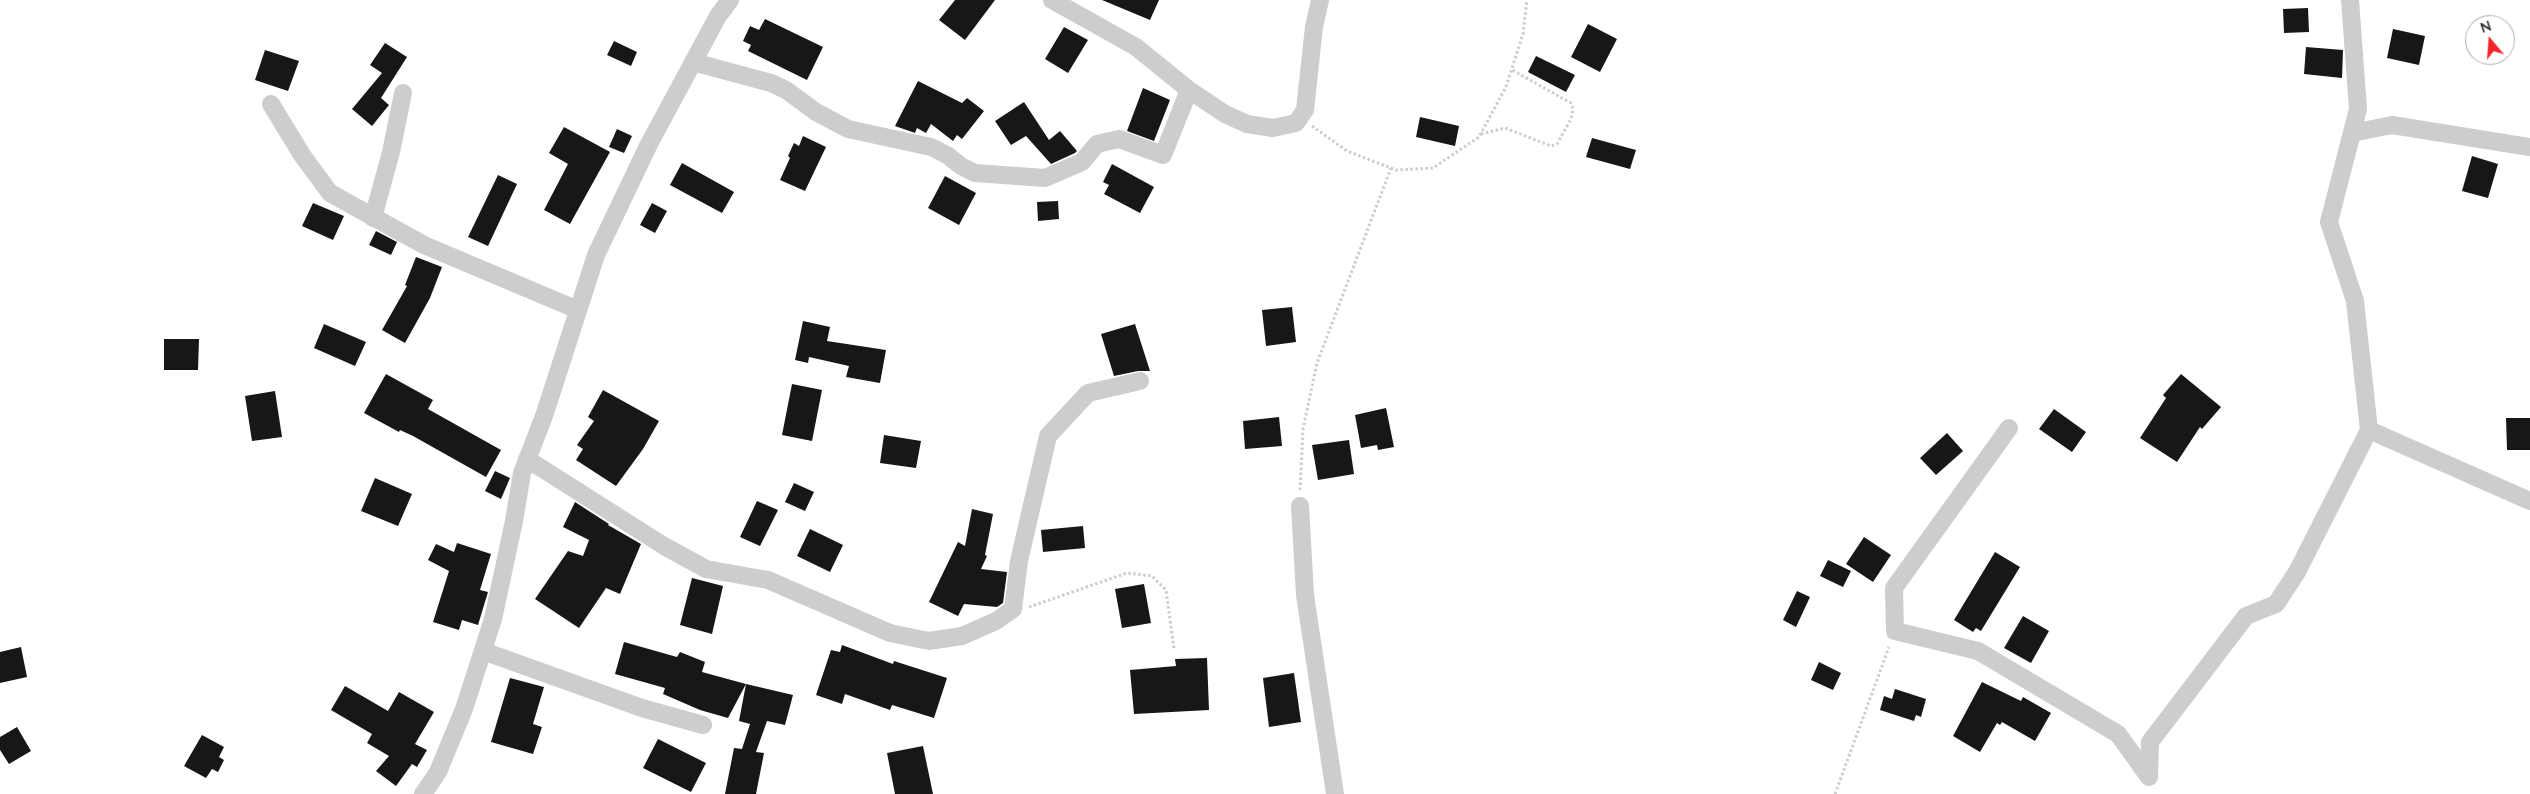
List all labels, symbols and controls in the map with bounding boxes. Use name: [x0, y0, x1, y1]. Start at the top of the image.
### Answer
north arrow: [2465, 15, 2515, 65]
text: N: [2478, 16, 2493, 37]

